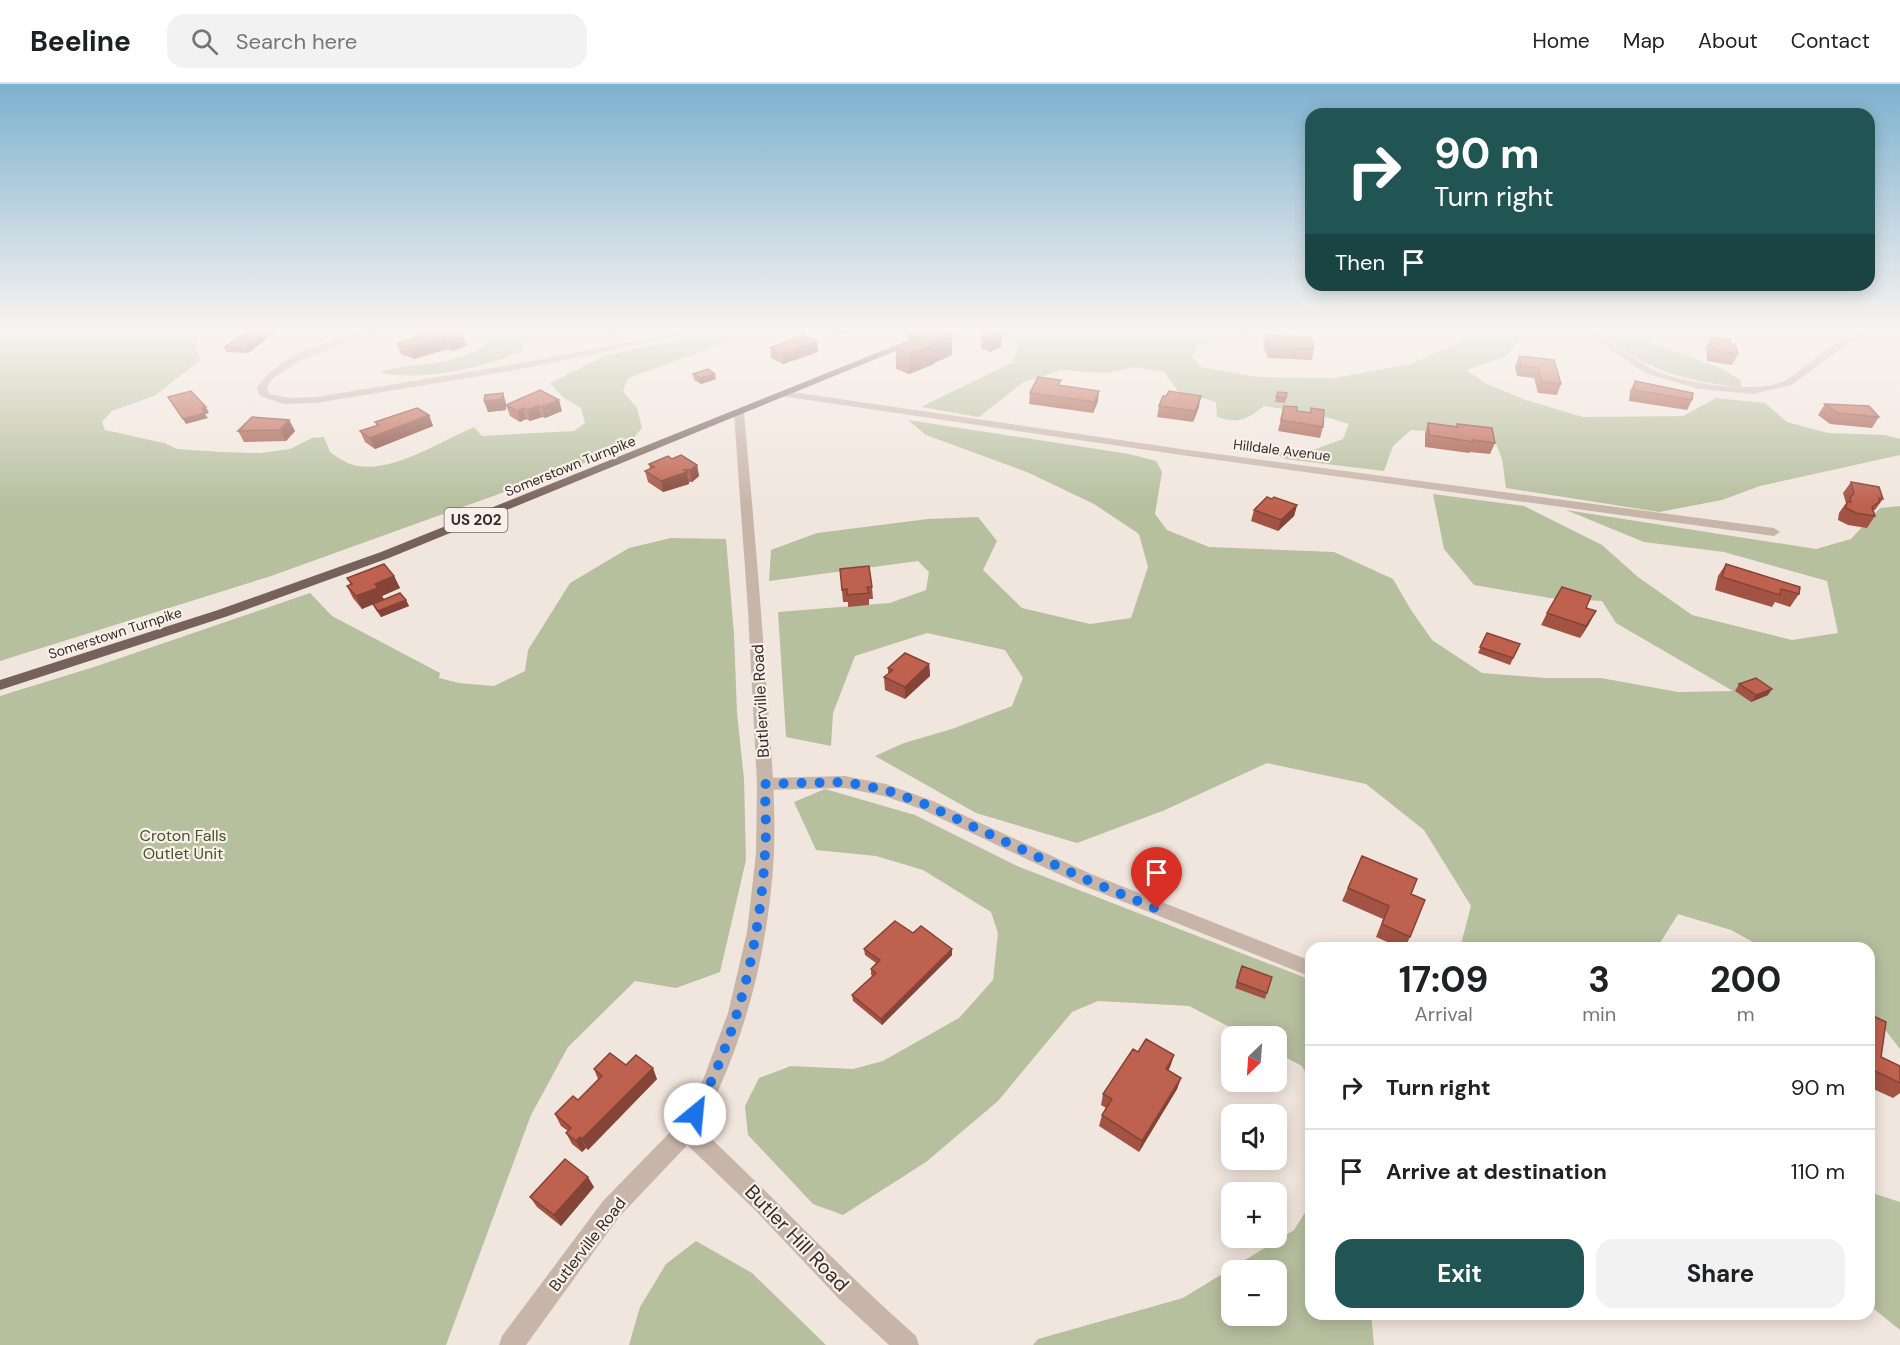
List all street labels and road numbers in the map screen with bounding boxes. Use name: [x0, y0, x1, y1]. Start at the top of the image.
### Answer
street label: Somerstown Turnpike: [502, 432, 638, 500]
street label: Hilldale Avenue: [1232, 435, 1332, 465]
road number: US 202: [444, 508, 508, 532]
street label: Somerstown Turnpike: [46, 603, 184, 663]
street label: Butlerville Road: [747, 644, 774, 758]
street label: Butler Hill Road: [739, 1179, 855, 1297]
street label: Butlerville Road: [544, 1193, 631, 1296]

